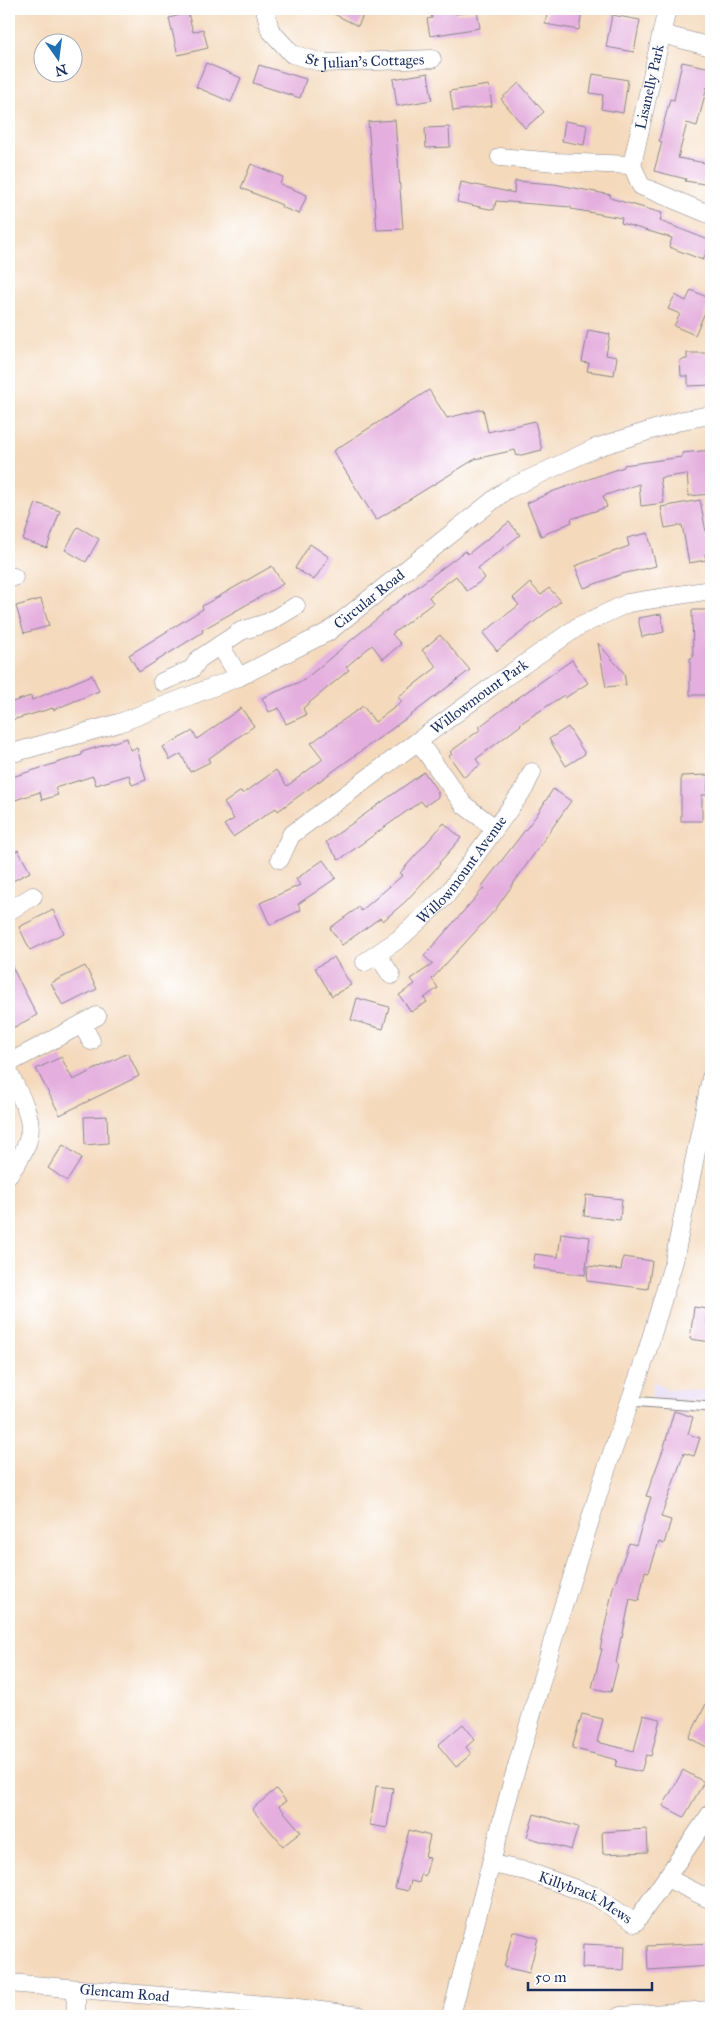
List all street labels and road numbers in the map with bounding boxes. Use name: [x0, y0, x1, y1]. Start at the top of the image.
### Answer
street label: Lisanelly Park: [631, 43, 668, 131]
street label: St Julian's Cottages: [303, 49, 425, 73]
street label: Circular Road: [330, 565, 408, 633]
street label: Willowmount Park: [427, 655, 531, 738]
street label: Willowmount Avenue: [413, 812, 510, 927]
street label: Killybrack Mews: [536, 1867, 636, 1928]
street label: Glencam Road: [79, 1980, 171, 2006]

